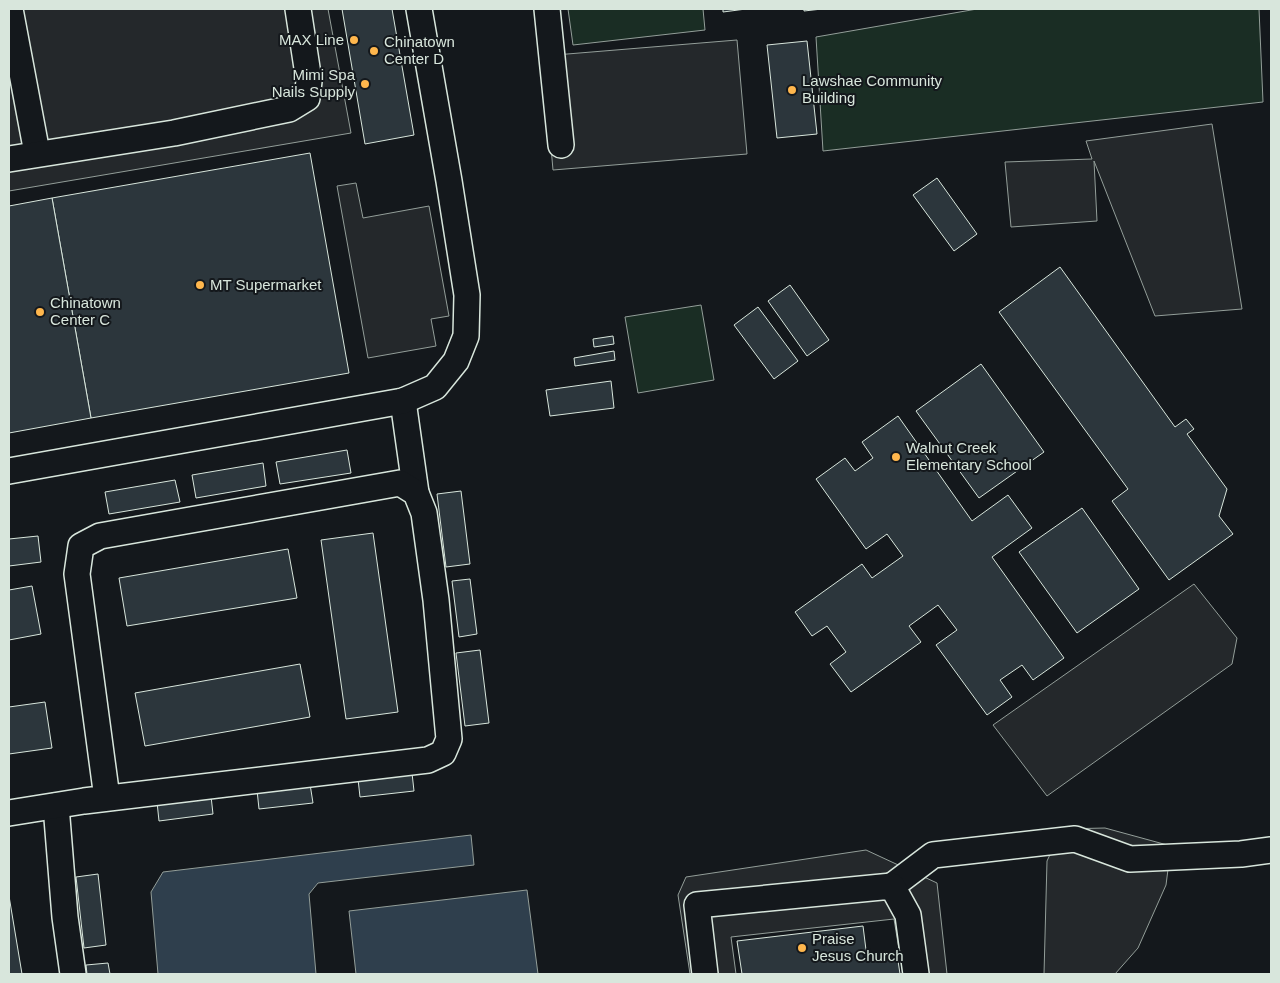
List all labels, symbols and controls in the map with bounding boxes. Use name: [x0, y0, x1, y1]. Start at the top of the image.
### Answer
place label: MAX Line: [279, 31, 344, 48]
place label: Chinatown Center D: [384, 33, 455, 67]
marker: MAX Line: [348, 34, 360, 46]
marker: Chinatown Center D: [368, 45, 380, 57]
place label: Mimi Spa Nails Supply: [272, 66, 356, 100]
place label: Lawshae Community Building: [802, 72, 943, 106]
marker: Mimi Spa Nails Supply: [359, 78, 371, 90]
marker: Lawshae Community Building: [786, 84, 798, 96]
place label: MT Supermarket: [210, 276, 322, 293]
marker: MT Supermarket: [194, 279, 206, 291]
place label: Chinatown Center C: [50, 294, 121, 328]
marker: Chinatown Center C: [34, 306, 46, 318]
place label: Walnut Creek Elementary School: [906, 439, 1032, 473]
marker: Walnut Creek Elementary School: [890, 451, 902, 463]
place label: Praise Jesus Church: [812, 930, 904, 964]
marker: Praise Jesus Church: [796, 942, 808, 954]

